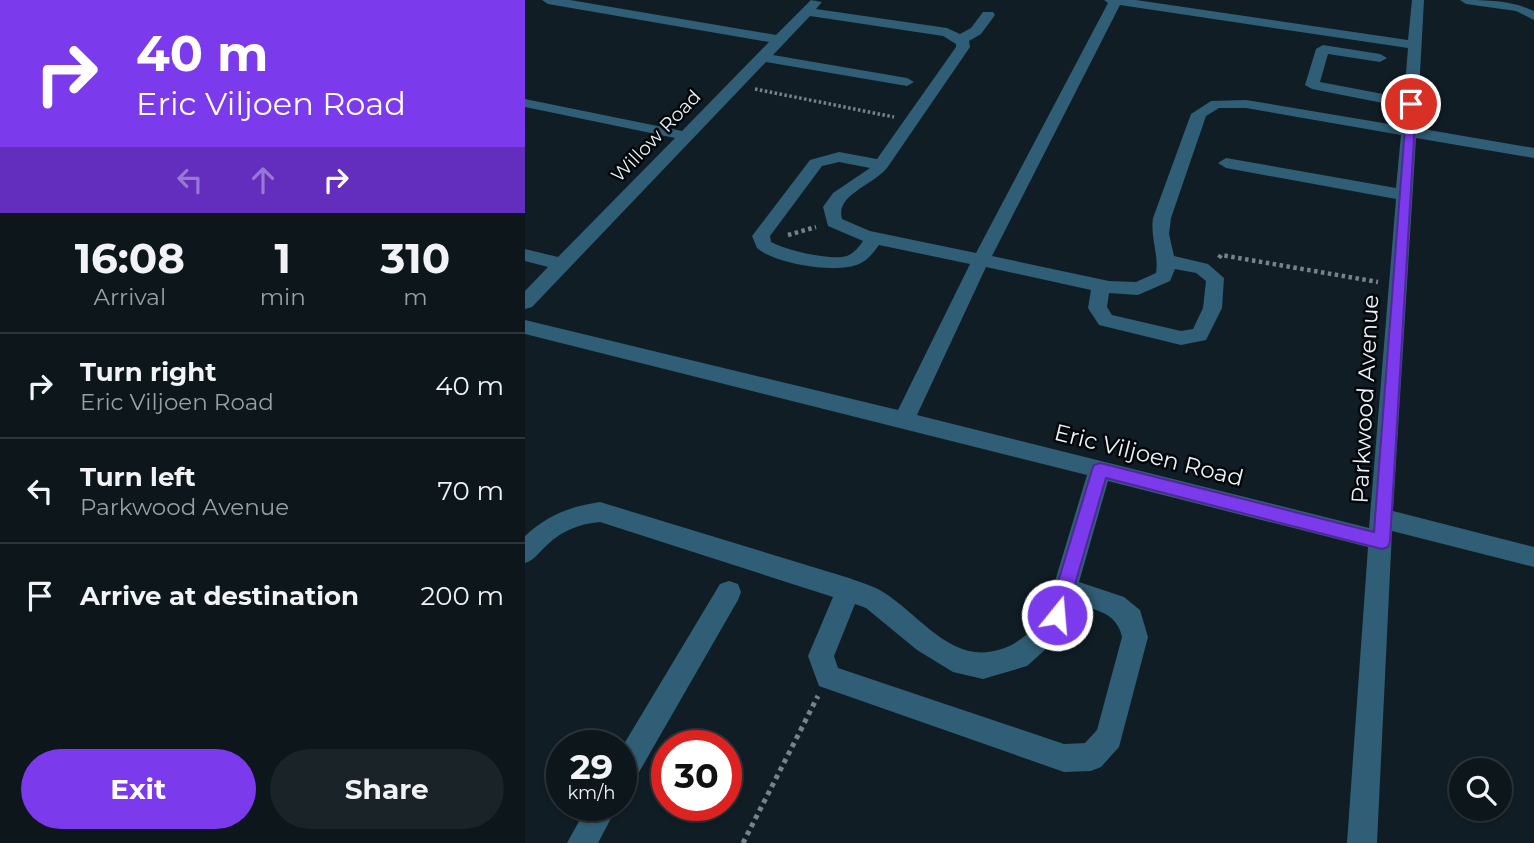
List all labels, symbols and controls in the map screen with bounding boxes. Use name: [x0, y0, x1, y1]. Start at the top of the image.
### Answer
text: 40 m: [136, 24, 268, 83]
icon: right: [21, 28, 112, 119]
pin: [1381, 74, 1441, 134]
text: Eric Viljoen Road: [136, 84, 406, 123]
street label: Willow Road: [606, 85, 706, 187]
icon: arrive: [1392, 85, 1430, 123]
icon: left: [171, 161, 209, 199]
icon: ahead: [244, 161, 282, 199]
icon: right: [317, 161, 355, 199]
text: 16:08: [75, 232, 185, 284]
text: 1: [275, 232, 291, 284]
text: 310: [380, 232, 450, 284]
text: Arrival: [94, 283, 166, 311]
text: min: [260, 283, 306, 311]
text: m: [403, 283, 428, 311]
street label: Parkwood Avenue: [1346, 294, 1384, 504]
text: Turn right: [80, 356, 216, 388]
icon: right: [21, 367, 59, 405]
text: 40 m: [435, 370, 504, 402]
text: Eric Viljoen Road: [80, 388, 274, 416]
street label: Eric Viljoen Road: [1052, 418, 1246, 492]
text: Turn left: [80, 461, 196, 493]
icon: left: [21, 472, 59, 510]
text: 70 m: [438, 475, 504, 507]
text: Parkwood Avenue: [80, 493, 289, 521]
icon: arrive: [21, 577, 59, 615]
position arrow: [1020, 578, 1094, 652]
text: Arrive at destination: [80, 580, 359, 612]
text: 200 m: [420, 580, 504, 612]
speed limit sign: 30: [651, 730, 742, 821]
text: 29: [570, 745, 613, 788]
button: Exit: [21, 749, 256, 829]
button: Share: [270, 749, 504, 829]
map controls: [1449, 758, 1512, 821]
button: search: [1449, 758, 1512, 821]
text: km/h: [567, 782, 616, 804]

